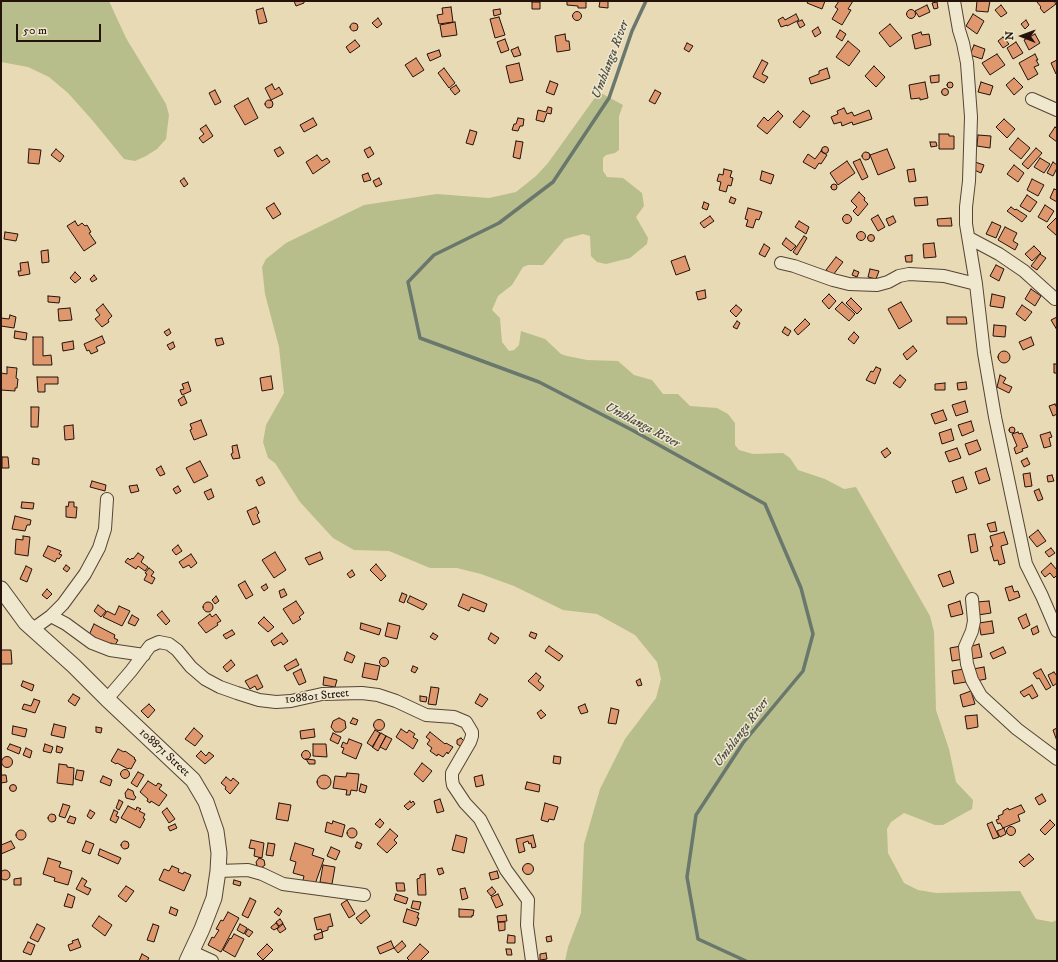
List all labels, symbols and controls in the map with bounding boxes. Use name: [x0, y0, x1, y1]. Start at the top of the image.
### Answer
scale bar: [18, 16, 103, 42]
north arrow: [1002, 16, 1042, 56]
water label: Umhlanga River: [589, 19, 633, 101]
text: 50 m: [23, 23, 47, 38]
text: N: [1003, 31, 1017, 40]
water label: Umhlanga River: [602, 400, 682, 452]
street label: 108801 Street: [284, 686, 350, 708]
water label: Umhlanga River: [711, 695, 773, 771]
street label: 108871 Street: [135, 726, 193, 780]

